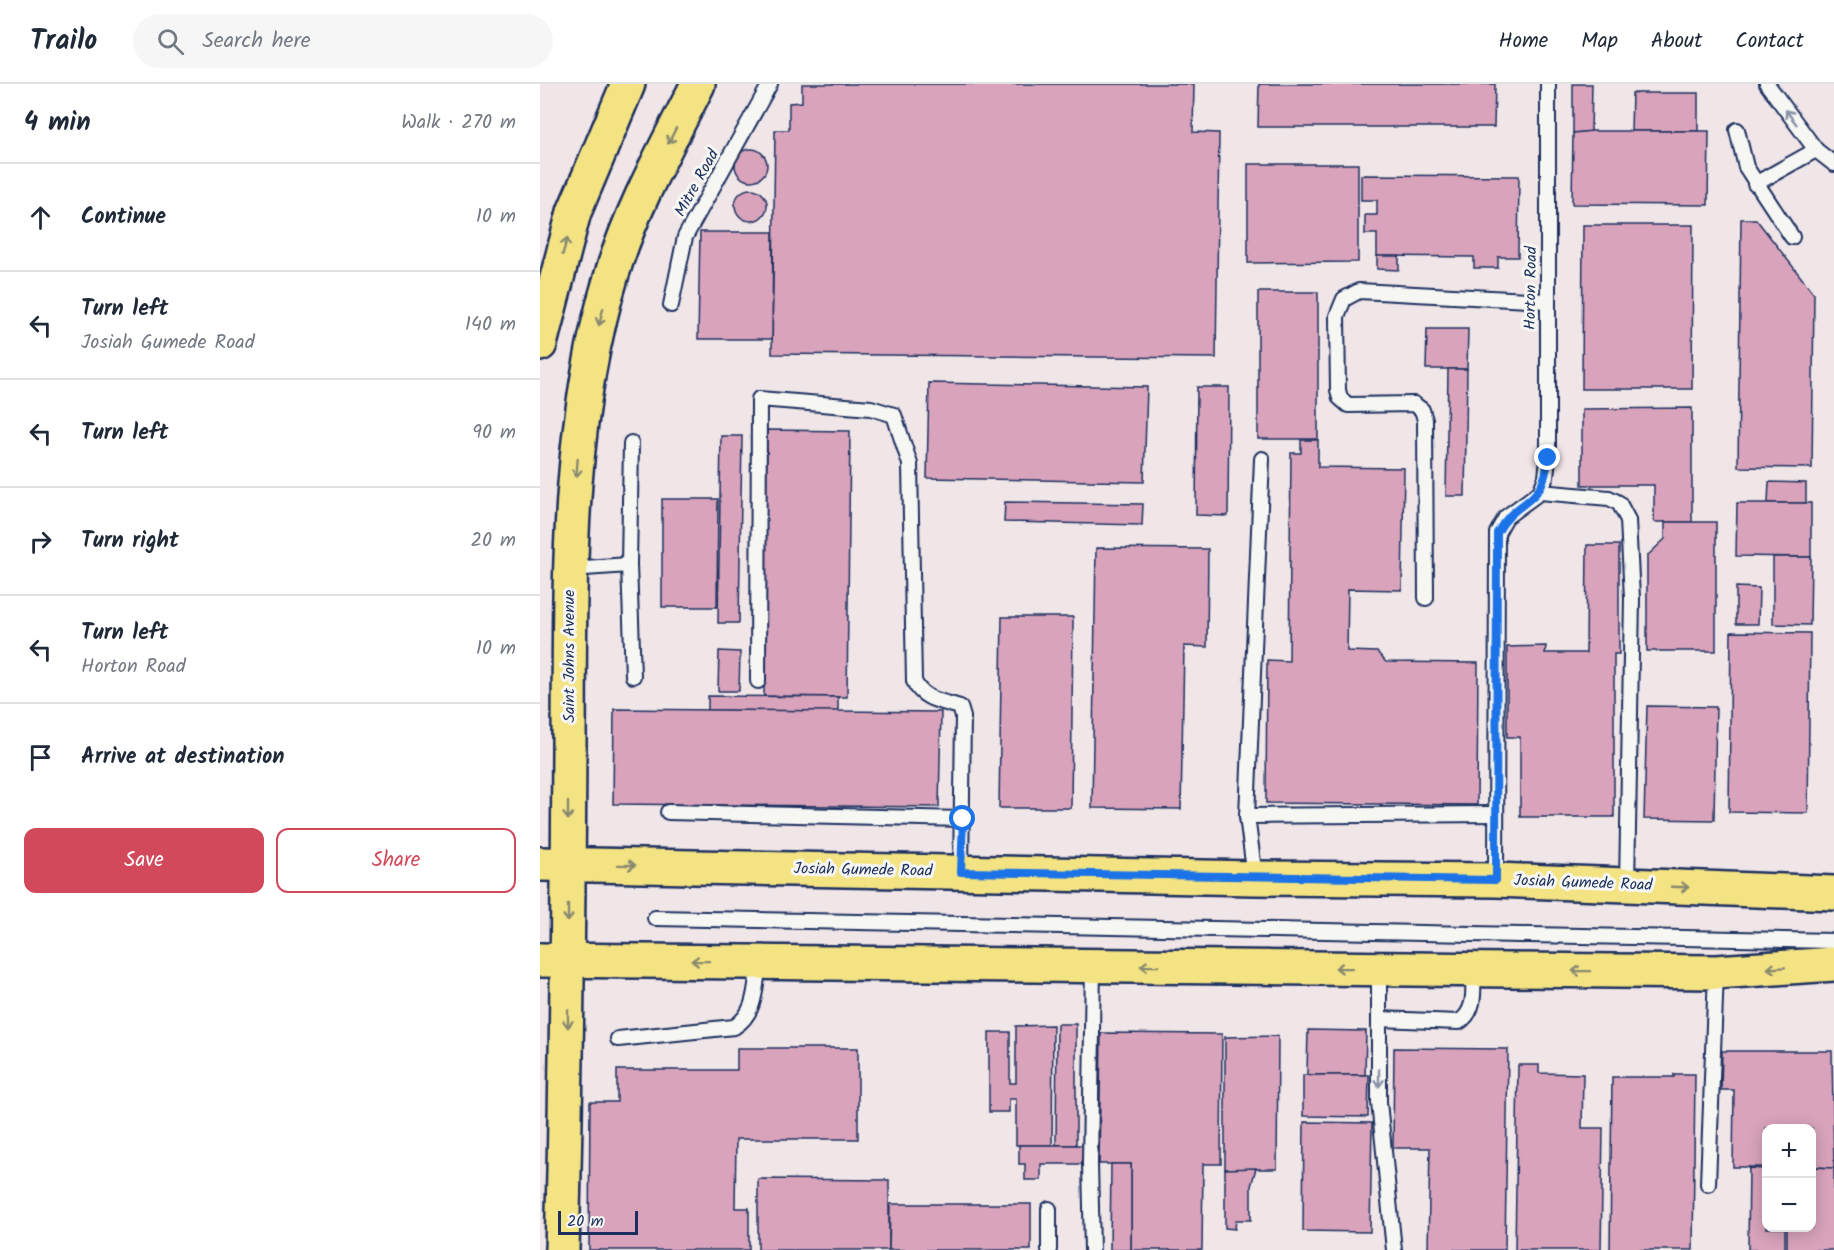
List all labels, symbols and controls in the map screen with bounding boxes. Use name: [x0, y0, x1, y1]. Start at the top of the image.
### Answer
search box: [133, 14, 553, 68]
text: Trailo: [30, 19, 97, 64]
text: Search here: [202, 24, 311, 59]
icon: search: [154, 25, 187, 58]
text: Home: [1499, 25, 1548, 58]
text: Map: [1581, 25, 1618, 58]
text: About: [1651, 25, 1702, 58]
text: Contact: [1735, 25, 1804, 58]
text: 4 min: [24, 102, 91, 144]
text: Walk · 270 m: [401, 107, 516, 139]
one-way arrow: [1785, 109, 1798, 125]
one-way arrow: [666, 127, 678, 144]
street label: Mitre Road: [668, 144, 726, 221]
text: Continue: [81, 200, 166, 235]
icon: ahead: [24, 201, 57, 234]
text: 10 m: [476, 201, 516, 233]
one-way arrow: [559, 237, 571, 256]
street label: Horton Road: [1518, 245, 1544, 330]
text: Turn left: [81, 292, 168, 327]
one-way arrow: [595, 307, 607, 326]
icon: left: [24, 309, 57, 342]
text: 140 m: [465, 309, 516, 341]
text: Josiah Gumede Road: [81, 327, 255, 359]
text: Turn left: [81, 416, 168, 451]
icon: left: [24, 417, 57, 450]
text: 90 m: [472, 417, 516, 449]
route end: [1534, 444, 1560, 470]
one-way arrow: [572, 457, 583, 477]
text: Turn right: [81, 524, 179, 559]
icon: right: [24, 525, 57, 558]
text: 20 m: [470, 525, 516, 557]
street label: Saint Johns Avenue: [557, 589, 582, 723]
text: Turn left: [81, 616, 168, 651]
icon: left: [24, 633, 57, 666]
text: 10 m: [476, 633, 516, 665]
text: Horton Road: [81, 651, 186, 683]
text: Arrive at destination: [81, 740, 284, 775]
icon: arrive: [24, 741, 57, 774]
one-way arrow: [562, 800, 574, 820]
route start: [949, 805, 975, 831]
button: Save: [24, 828, 264, 893]
button: Share: [276, 828, 516, 893]
street label: Josiah Gumede Road: [793, 856, 934, 884]
one-way arrow: [616, 860, 636, 871]
street label: Josiah Gumede Road: [1513, 868, 1654, 898]
one-way arrow: [1670, 881, 1690, 892]
one-way arrow: [562, 902, 574, 922]
one-way arrow: [691, 955, 711, 967]
one-way arrow: [1139, 960, 1159, 972]
one-way arrow: [1334, 962, 1354, 974]
one-way arrow: [1766, 963, 1786, 974]
one-way arrow: [1571, 965, 1591, 977]
one-way arrow: [562, 1009, 574, 1029]
one-way arrow: [1373, 1067, 1385, 1087]
map controls: [1762, 1124, 1816, 1232]
button: +: [1762, 1124, 1816, 1178]
button: −: [1762, 1178, 1816, 1232]
scale bar: [558, 1208, 638, 1236]
text: 20 m: [567, 1209, 603, 1234]

